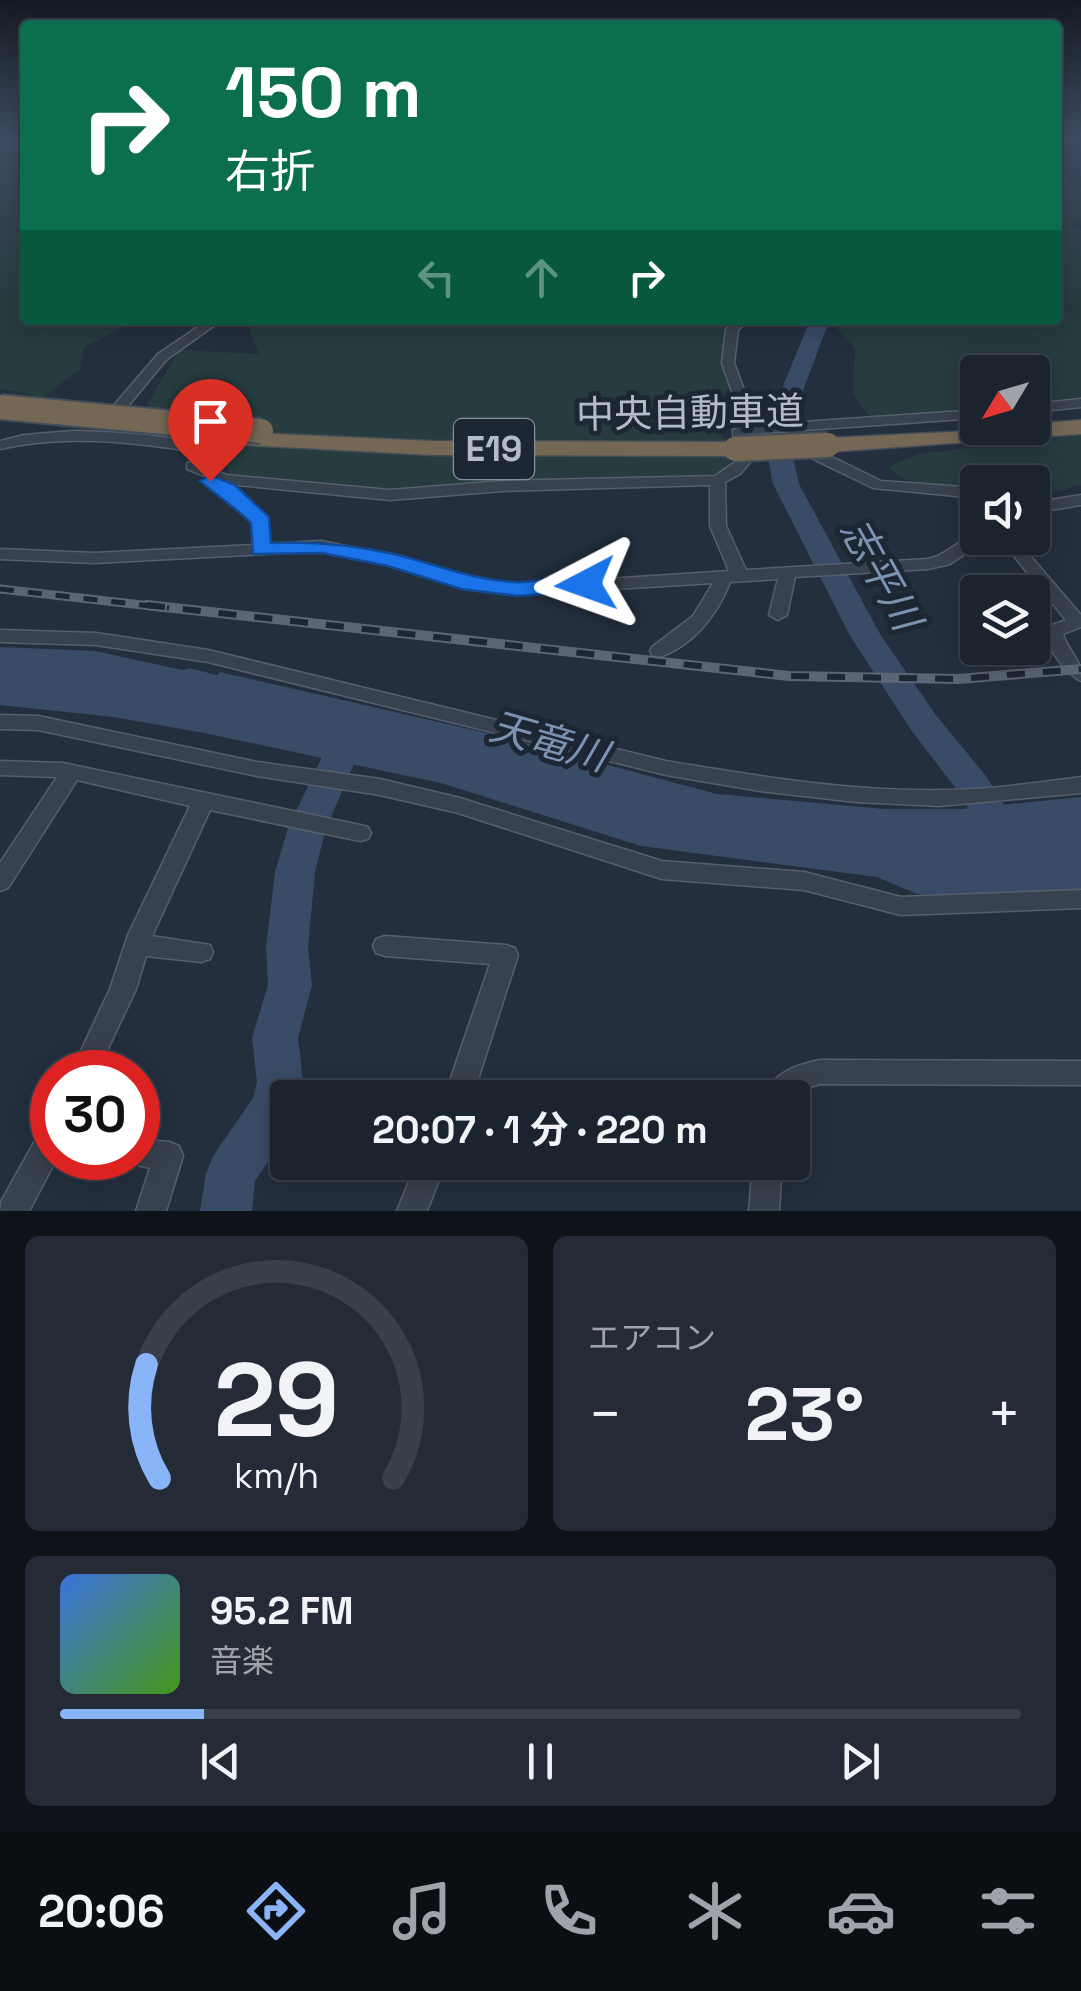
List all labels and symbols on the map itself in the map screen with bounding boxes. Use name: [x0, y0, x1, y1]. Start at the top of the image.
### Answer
north arrow: [960, 355, 1050, 445]
pin: [168, 379, 253, 482]
street label: 中央自動車道: [576, 387, 804, 439]
road number: E19: [454, 419, 534, 479]
water label: 志平川: [829, 509, 934, 643]
position arrow: [534, 532, 638, 636]
water label: 天竜川: [484, 700, 617, 784]
speed limit sign: 30: [30, 1050, 160, 1180]

